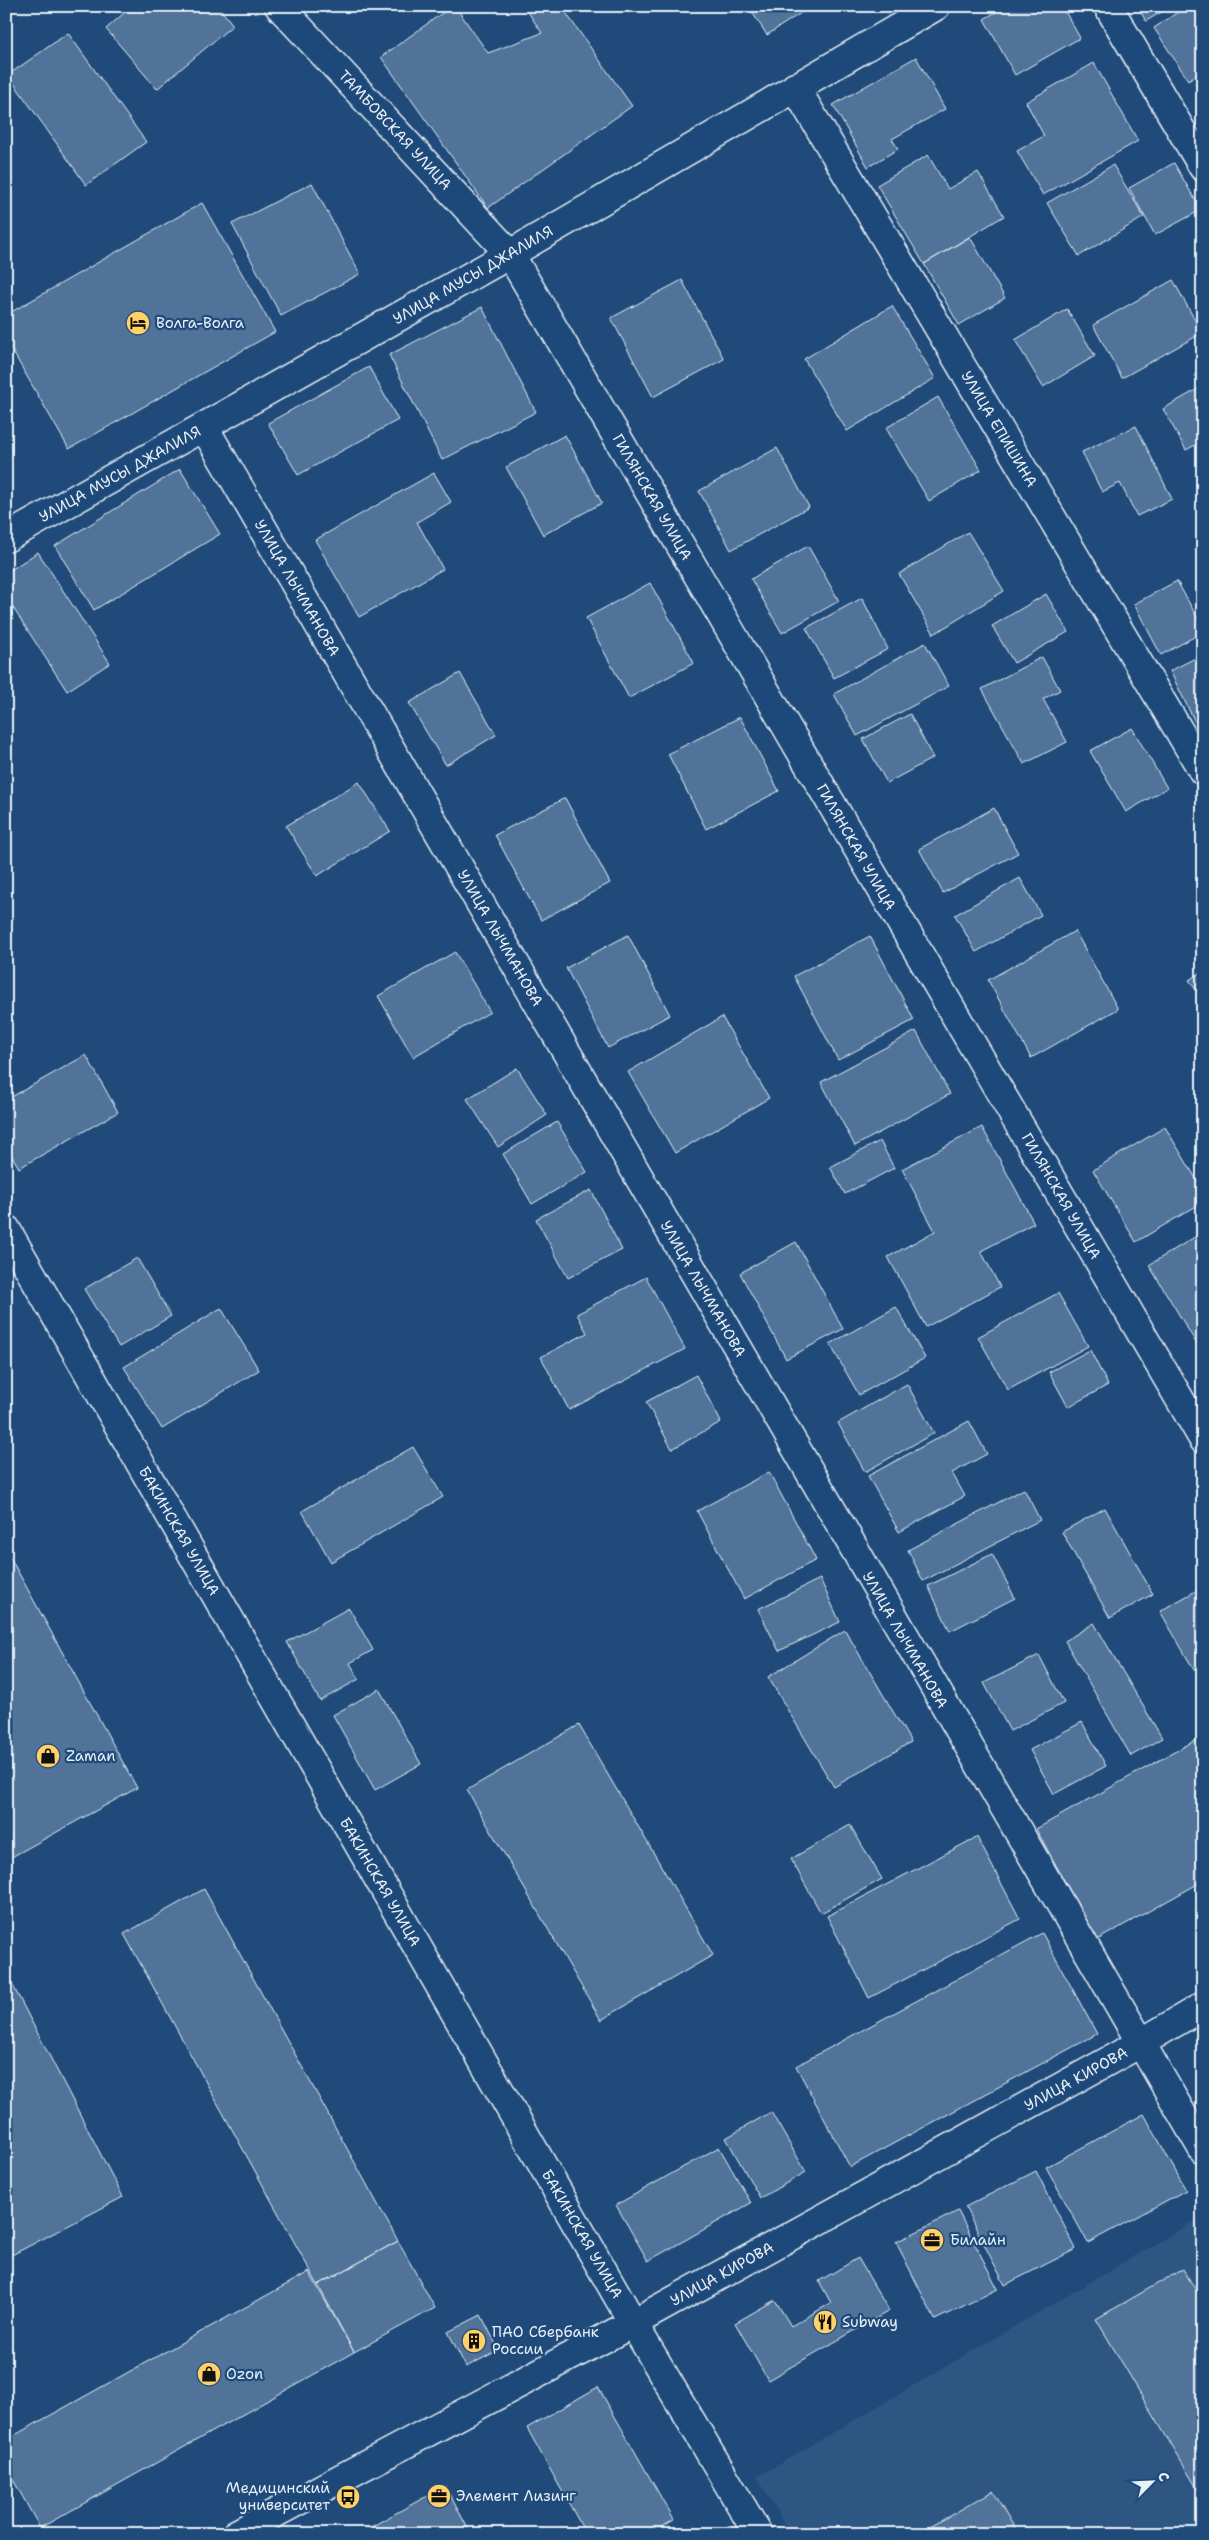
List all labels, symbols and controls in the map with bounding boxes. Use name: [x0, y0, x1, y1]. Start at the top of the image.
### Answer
street label: ТАМБОВСКАЯ УЛИЦА: [334, 66, 456, 194]
street label: УЛИЦА МУСЫ ДЖАЛИЛЯ: [389, 221, 557, 329]
hotel icon: Волга-Волга: [125, 310, 151, 336]
place label: Волга-Волга: [156, 313, 245, 333]
street label: УЛИЦА ЕПИШИНА: [956, 367, 1042, 491]
street label: УЛИЦА МУСЫ ДЖАЛИЛЯ: [36, 421, 204, 527]
street label: ГИЛЯНСКАЯ УЛИЦА: [608, 430, 696, 564]
street label: УЛИЦА ЛЫЧМАНОВА: [250, 516, 344, 660]
street label: ГИЛЯНСКАЯ УЛИЦА: [812, 780, 900, 914]
street label: УЛИЦА ЛЫЧМАНОВА: [453, 866, 547, 1010]
street label: ГИЛЯНСКАЯ УЛИЦА: [1017, 1129, 1105, 1263]
street label: УЛИЦА ЛЫЧМАНОВА: [656, 1217, 750, 1361]
street label: БАКИНСКАЯ УЛИЦА: [134, 1463, 224, 1599]
street label: УЛИЦА ЛЫЧМАНОВА: [858, 1568, 952, 1712]
shop icon: Zaman: [35, 1743, 61, 1769]
place label: Zaman: [66, 1746, 115, 1766]
street label: БАКИНСКАЯ УЛИЦА: [335, 1814, 425, 1950]
street label: УЛИЦА КИРОВА: [1021, 2042, 1131, 2116]
street label: БАКИНСКАЯ УЛИЦА: [537, 2166, 627, 2302]
office icon: Билайн: [919, 2227, 945, 2253]
place label: Билайн: [950, 2230, 1006, 2250]
street label: УЛИЦА КИРОВА: [667, 2237, 777, 2311]
restaurant icon: Subway: [812, 2309, 838, 2335]
place label: Subway: [842, 2312, 898, 2332]
place label: ПАО Сбербанк России: [492, 2322, 599, 2359]
building icon: ПАО Сбербанк России: [461, 2328, 487, 2354]
shop icon: Ozon: [196, 2361, 222, 2387]
place label: Ozon: [226, 2364, 263, 2384]
north arrow: [1126, 2458, 1176, 2508]
text: С: [1154, 2469, 1174, 2484]
place label: Медицинский университет: [226, 2478, 330, 2515]
office icon: Элемент Лизинг: [426, 2483, 452, 2509]
bus stop icon: Медицинский университет: [335, 2484, 361, 2510]
place label: Элемент Лизинг: [456, 2486, 576, 2506]

